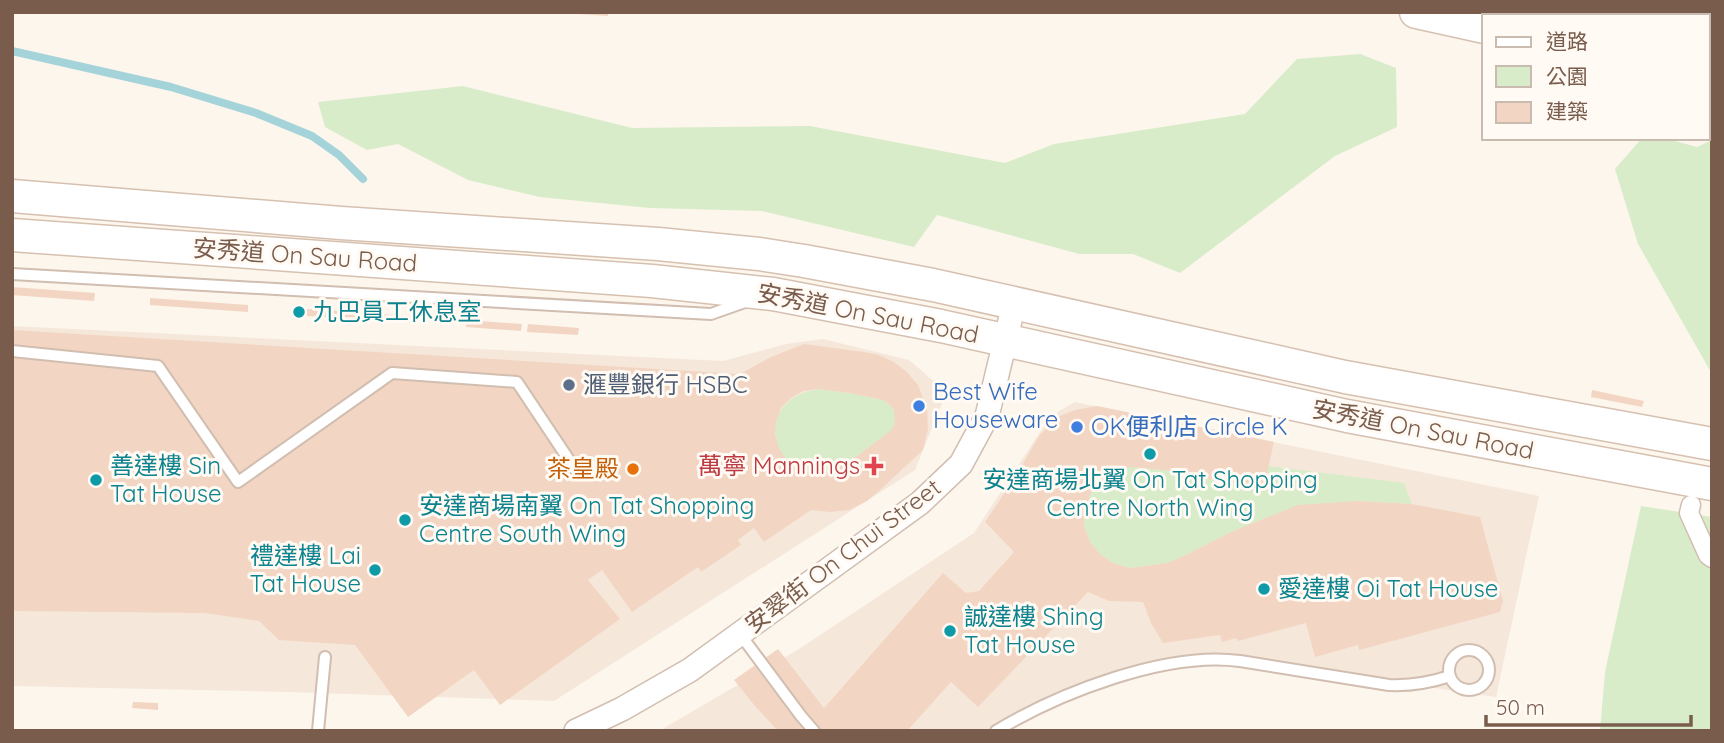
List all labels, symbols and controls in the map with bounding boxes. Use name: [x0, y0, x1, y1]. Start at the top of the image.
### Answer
legend: [1482, 14, 1710, 140]
text: 道路: [1546, 28, 1588, 54]
text: 公園: [1546, 63, 1588, 89]
text: 建築: [1546, 98, 1588, 124]
street label: 安秀道 On Sau Road: [192, 232, 418, 278]
street label: 安秀道 On Sau Road: [755, 277, 981, 349]
place label: 九巴員工休息室: [313, 296, 481, 326]
marker: 九巴員工休息室: [291, 304, 307, 320]
place label: 滙豐銀行 HSBC: [583, 369, 748, 399]
place label: Best Wife Houseware: [933, 376, 1058, 434]
marker: 滙豐銀行 HSBC: [561, 377, 577, 393]
street label: 安秀道 On Sau Road: [1310, 393, 1536, 465]
marker: Best Wife Houseware: [911, 398, 927, 414]
place label: OK便利店 Circle K: [1091, 411, 1288, 441]
marker: OK便利店 Circle K: [1069, 419, 1085, 435]
marker: 安達商場北翼 On Tat Shopping Centre North Wing: [1142, 446, 1158, 462]
place label: 善達樓 Sin Tat House: [110, 450, 222, 508]
place label: 萬寧 Mannings: [698, 450, 860, 480]
place label: 茶皇殿: [547, 453, 619, 483]
marker: 萬寧 Mannings: [866, 458, 882, 474]
marker: 茶皇殿: [625, 461, 641, 477]
place label: 安達商場北翼 On Tat Shopping Centre North Wing: [982, 464, 1318, 522]
marker: 善達樓 Sin Tat House: [88, 472, 104, 488]
street label: 安翠街 On Chui Street: [738, 472, 946, 639]
place label: 安達商場南翼 On Tat Shopping Centre South Wing: [419, 490, 754, 548]
marker: 安達商場南翼 On Tat Shopping Centre South Wing: [397, 512, 413, 528]
place label: 禮達樓 Lai Tat House: [249, 540, 361, 598]
marker: 禮達樓 Lai Tat House: [367, 562, 383, 578]
place label: 愛達樓 Oi Tat House: [1278, 573, 1498, 603]
marker: 愛達樓 Oi Tat House: [1256, 581, 1272, 597]
place label: 誠達樓 Shing Tat House: [964, 601, 1104, 659]
marker: 誠達樓 Shing Tat House: [942, 623, 958, 639]
scale bar: [1486, 684, 1691, 728]
text: 50 m: [1496, 694, 1545, 720]

